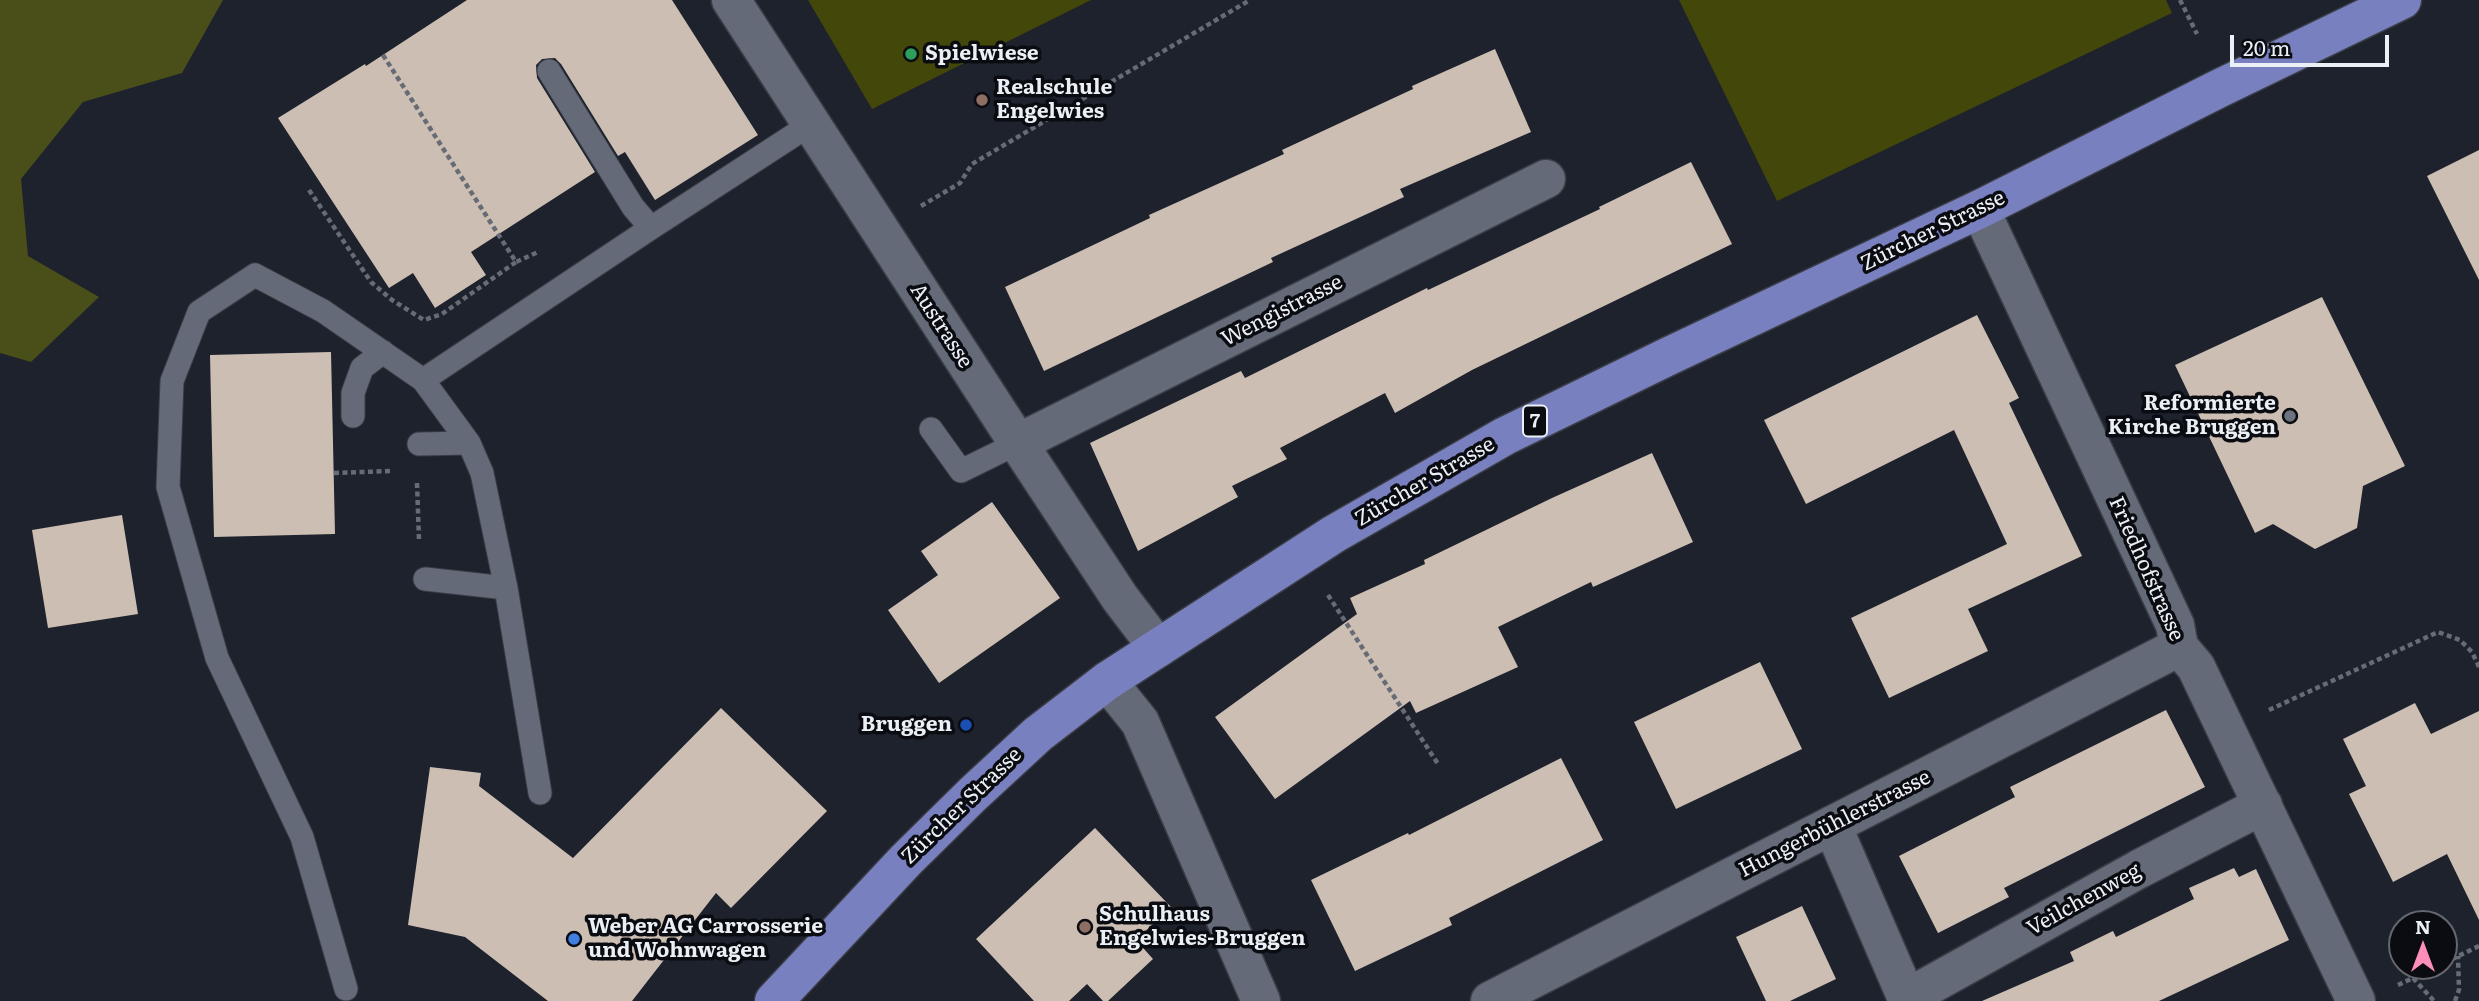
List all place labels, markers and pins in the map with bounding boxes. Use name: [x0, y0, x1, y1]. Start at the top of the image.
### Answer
place label: Spielwiese: [925, 41, 1039, 67]
marker: Spielwiese: [903, 46, 919, 62]
place label: Realschule Engelwies: [996, 75, 1112, 125]
marker: Realschule Engelwies: [974, 92, 990, 108]
place label: Reformierte Kirche Bruggen: [2108, 391, 2276, 441]
marker: Reformierte Kirche Bruggen: [2282, 408, 2298, 424]
place label: Bruggen: [861, 712, 952, 738]
marker: Bruggen: [958, 717, 974, 733]
place label: Schulhaus Engelwies-Bruggen: [1099, 902, 1306, 952]
place label: Weber AG Carrosserie und Wohnwagen: [588, 914, 823, 964]
marker: Schulhaus Engelwies-Bruggen: [1077, 919, 1093, 935]
marker: Weber AG Carrosserie und Wohnwagen: [566, 931, 582, 947]

